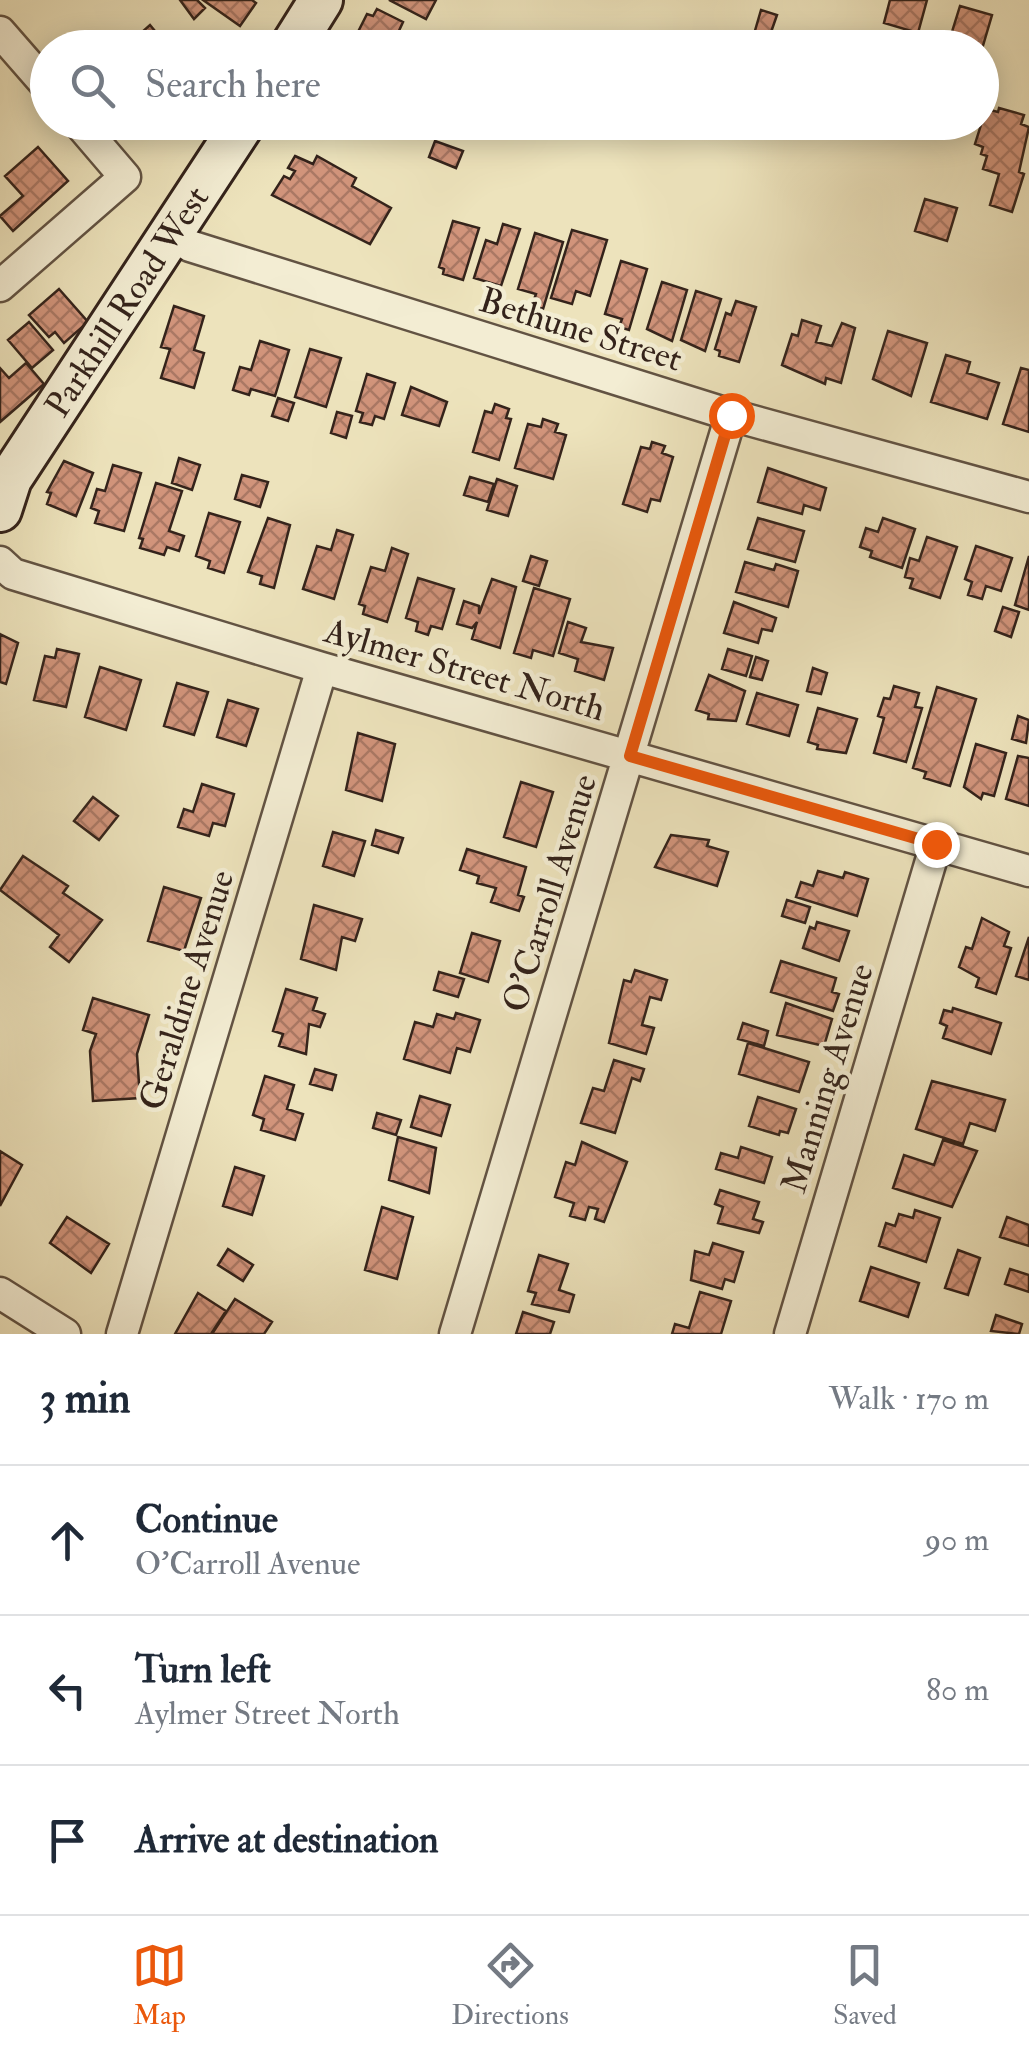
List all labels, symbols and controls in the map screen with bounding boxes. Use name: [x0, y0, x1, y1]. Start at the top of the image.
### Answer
search box: [30, 30, 999, 140]
icon: search: [65, 58, 120, 113]
text: Search here: [145, 61, 321, 109]
street label: Parkhill Road West: [36, 178, 219, 426]
street label: Bethune Street: [474, 278, 687, 382]
route start: [709, 393, 755, 439]
street label: Aylmer Street North: [319, 609, 610, 731]
street label: O'Carroll Avenue: [493, 769, 607, 1018]
route end: [914, 822, 960, 868]
street label: Geraldine Avenue: [130, 865, 244, 1115]
street label: Manning Avenue: [772, 958, 884, 1198]
text: 3 min: [40, 1373, 130, 1425]
text: Walk · 170 m: [829, 1379, 989, 1419]
text: Continue: [135, 1496, 278, 1544]
icon: ahead: [40, 1513, 95, 1568]
text: 90 m: [925, 1520, 989, 1560]
text: O'Carroll Avenue: [135, 1544, 360, 1584]
text: Turn left: [135, 1646, 271, 1694]
icon: left: [40, 1663, 95, 1718]
text: 80 m: [926, 1670, 989, 1710]
text: Aylmer Street North: [135, 1694, 400, 1734]
icon: arrive: [40, 1813, 95, 1868]
text: Arrive at destination: [135, 1816, 439, 1864]
tab: Map: [132, 1938, 187, 2033]
tab: Directions: [451, 1938, 569, 2033]
tab: Saved: [833, 1938, 897, 2033]

